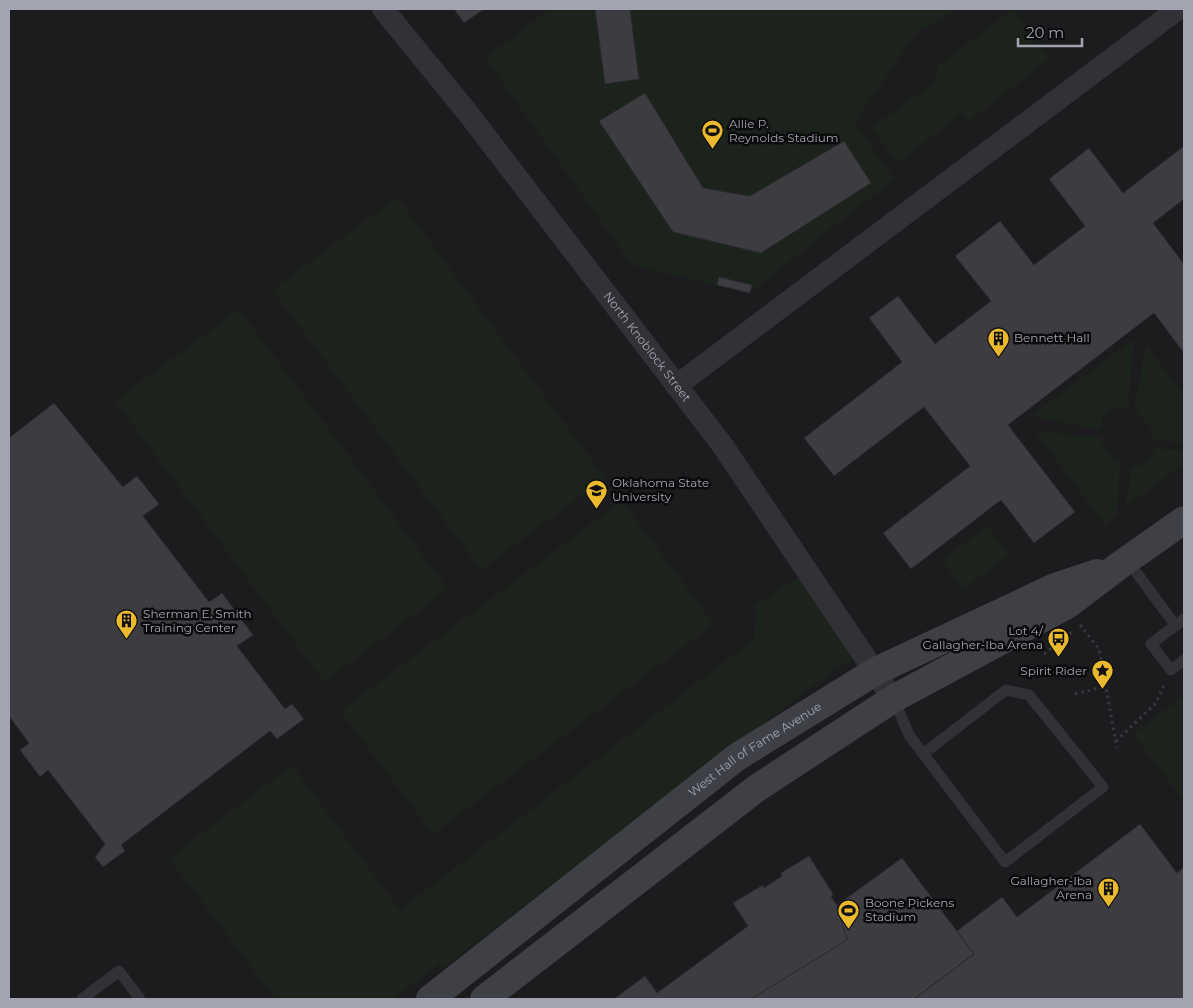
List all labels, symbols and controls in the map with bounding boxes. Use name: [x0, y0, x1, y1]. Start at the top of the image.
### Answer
scale bar: [1018, 15, 1082, 47]
text: 20 m: [1026, 23, 1064, 42]
place label: Allie P. Reynolds Stadium: [729, 116, 839, 145]
sports icon: Allie P. Reynolds Stadium: [701, 119, 725, 150]
street label: North Knoblock Street: [601, 289, 695, 405]
building icon: Bennett Hall: [986, 326, 1010, 357]
place label: Bennett Hall: [1014, 330, 1090, 345]
place label: Oklahoma State University: [612, 475, 709, 504]
school or university icon: Oklahoma State University: [584, 478, 608, 509]
place label: Sherman E. Smith Training Center: [143, 606, 252, 635]
building icon: Sherman E. Smith Training Center: [115, 609, 139, 640]
place label: Lot 4/ Gallagher-Iba Arena: [923, 623, 1044, 652]
bus stop icon: Lot 4/ Gallagher-Iba Arena: [1047, 626, 1071, 657]
place icon: Spirit Rider: [1091, 659, 1115, 690]
place label: Spirit Rider: [1020, 663, 1087, 678]
street label: West Hall of Fame Avenue: [685, 699, 824, 800]
place label: Gallagher-Iba Arena: [1010, 873, 1092, 902]
building icon: Gallagher-Iba Arena: [1096, 876, 1120, 907]
place label: Boone Pickens Stadium: [865, 895, 954, 924]
sports icon: Boone Pickens Stadium: [837, 898, 861, 929]

